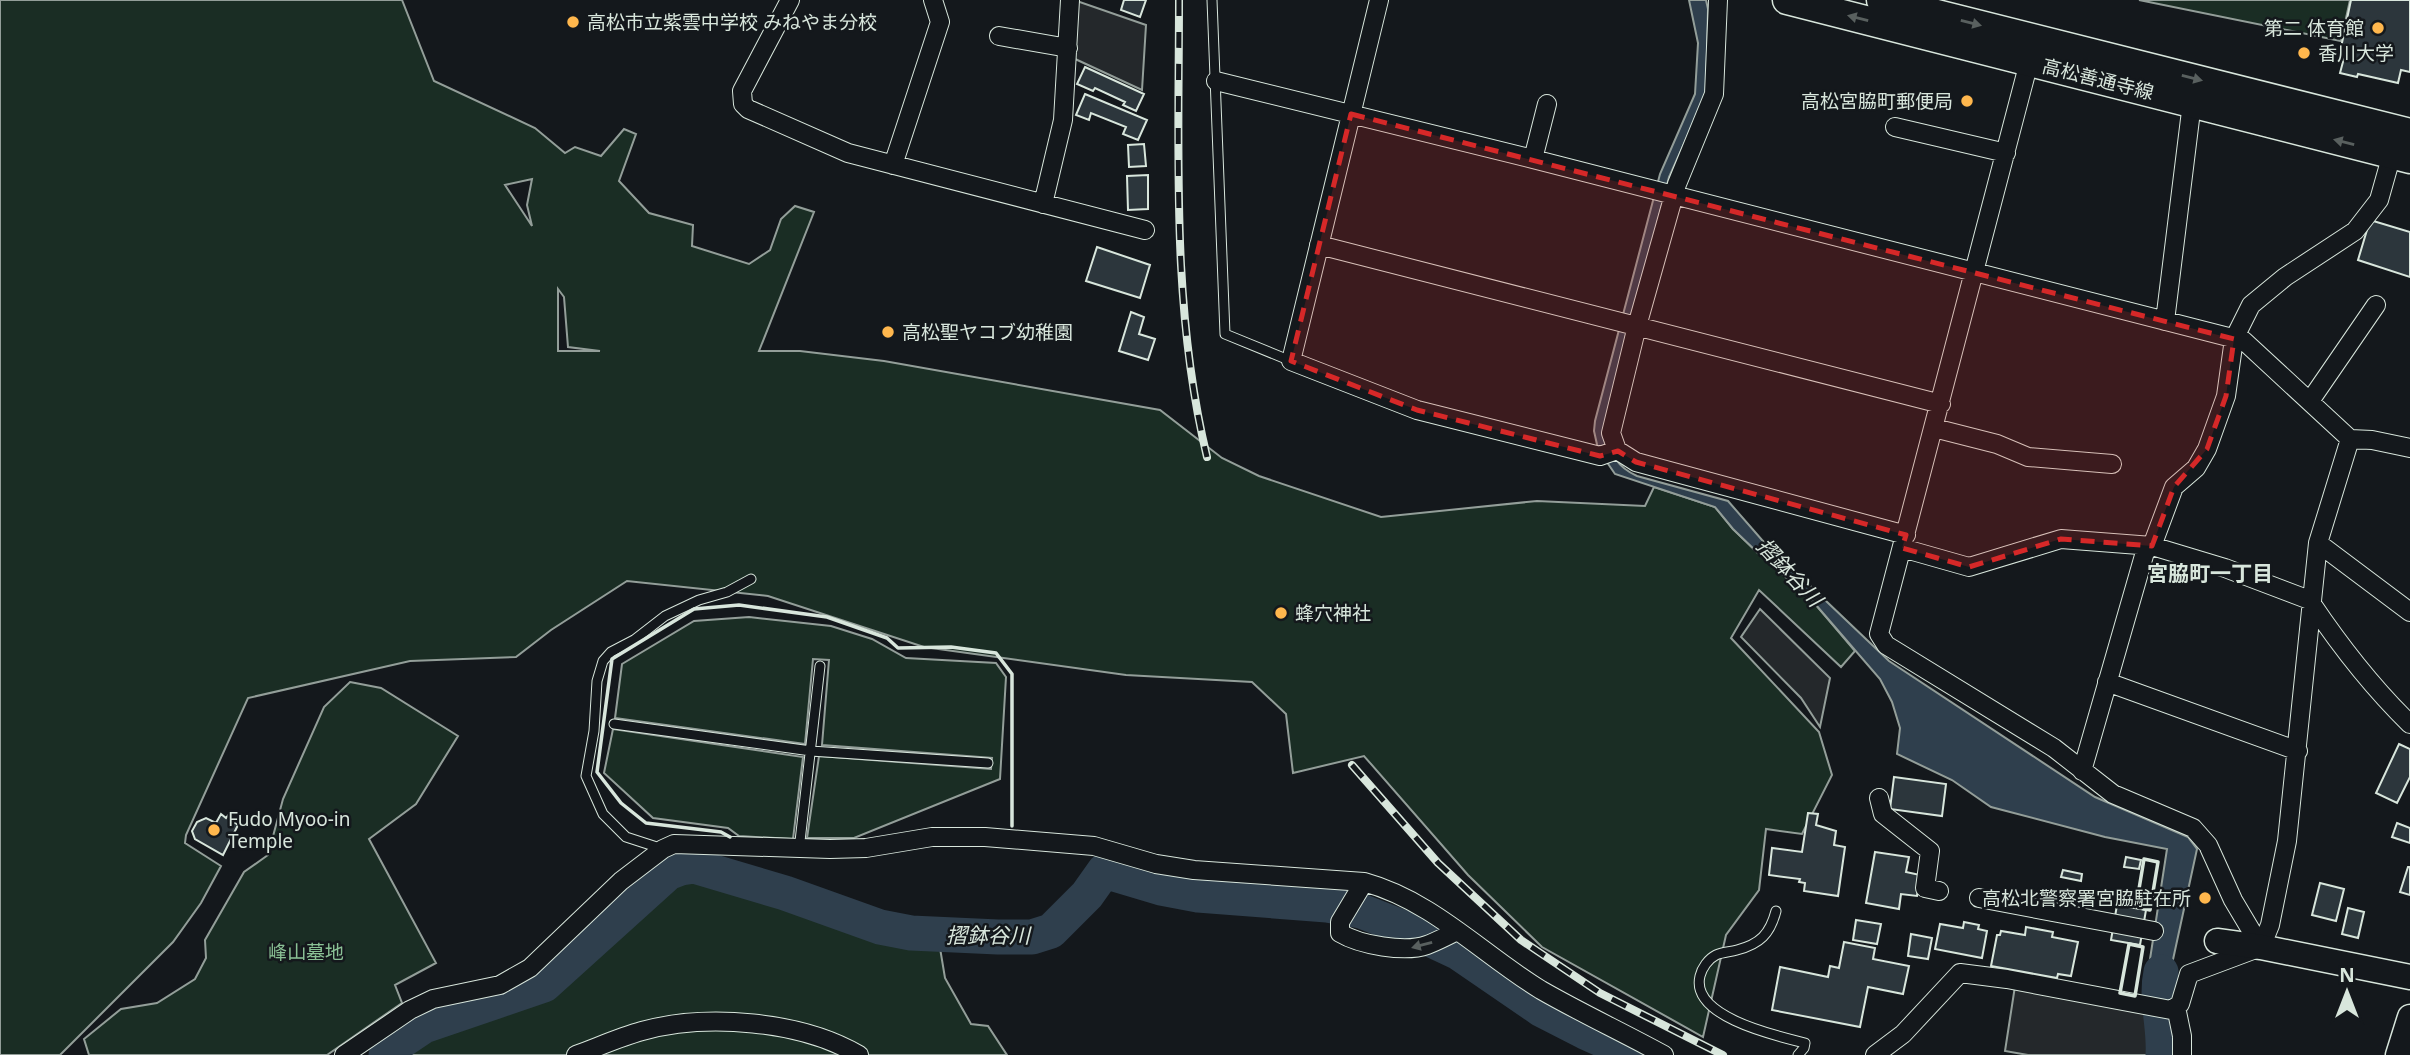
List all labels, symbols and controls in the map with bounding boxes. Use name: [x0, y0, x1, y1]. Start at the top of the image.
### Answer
place label: 高松市立紫雲中学校 みねやま分校: [587, 9, 877, 35]
one-way arrow: [1846, 12, 1868, 23]
marker: 高松市立紫雲中学校 みねやま分校: [565, 14, 581, 30]
place label: 第二 体育館: [2264, 15, 2364, 41]
one-way arrow: [1960, 18, 1982, 29]
marker: 第二 体育館: [2370, 20, 2386, 36]
place label: 香川大学: [2318, 40, 2394, 66]
marker: 香川大学: [2296, 45, 2312, 61]
street label: 高松善通寺線: [2040, 53, 2156, 105]
one-way arrow: [2181, 73, 2203, 84]
place label: 高松宮脇町郵便局: [1801, 88, 1953, 114]
marker: 高松宮脇町郵便局: [1959, 93, 1975, 109]
one-way arrow: [2333, 136, 2355, 147]
place label: 高松聖ヤコブ幼稚園: [902, 319, 1073, 345]
marker: 高松聖ヤコブ幼稚園: [880, 324, 896, 340]
water label: 摺鉢谷川: [1751, 532, 1830, 614]
district label: 宮脇町一丁目: [2147, 559, 2273, 587]
place label: 蜂穴神社: [1295, 600, 1371, 626]
marker: 蜂穴神社: [1273, 605, 1289, 621]
place label: Fudo Myoo-in Temple: [228, 806, 350, 854]
marker: Fudo Myoo-in Temple: [206, 822, 222, 838]
place label: 高松北警察署宮脇駐在所: [1982, 885, 2191, 911]
marker: 高松北警察署宮脇駐在所: [2197, 890, 2213, 906]
water label: 摺鉢谷川: [946, 921, 1032, 949]
park label: 峰山墓地: [268, 939, 344, 965]
one-way arrow: [1410, 940, 1432, 951]
north arrow: [2312, 957, 2382, 1027]
text: N: [2339, 962, 2355, 988]

